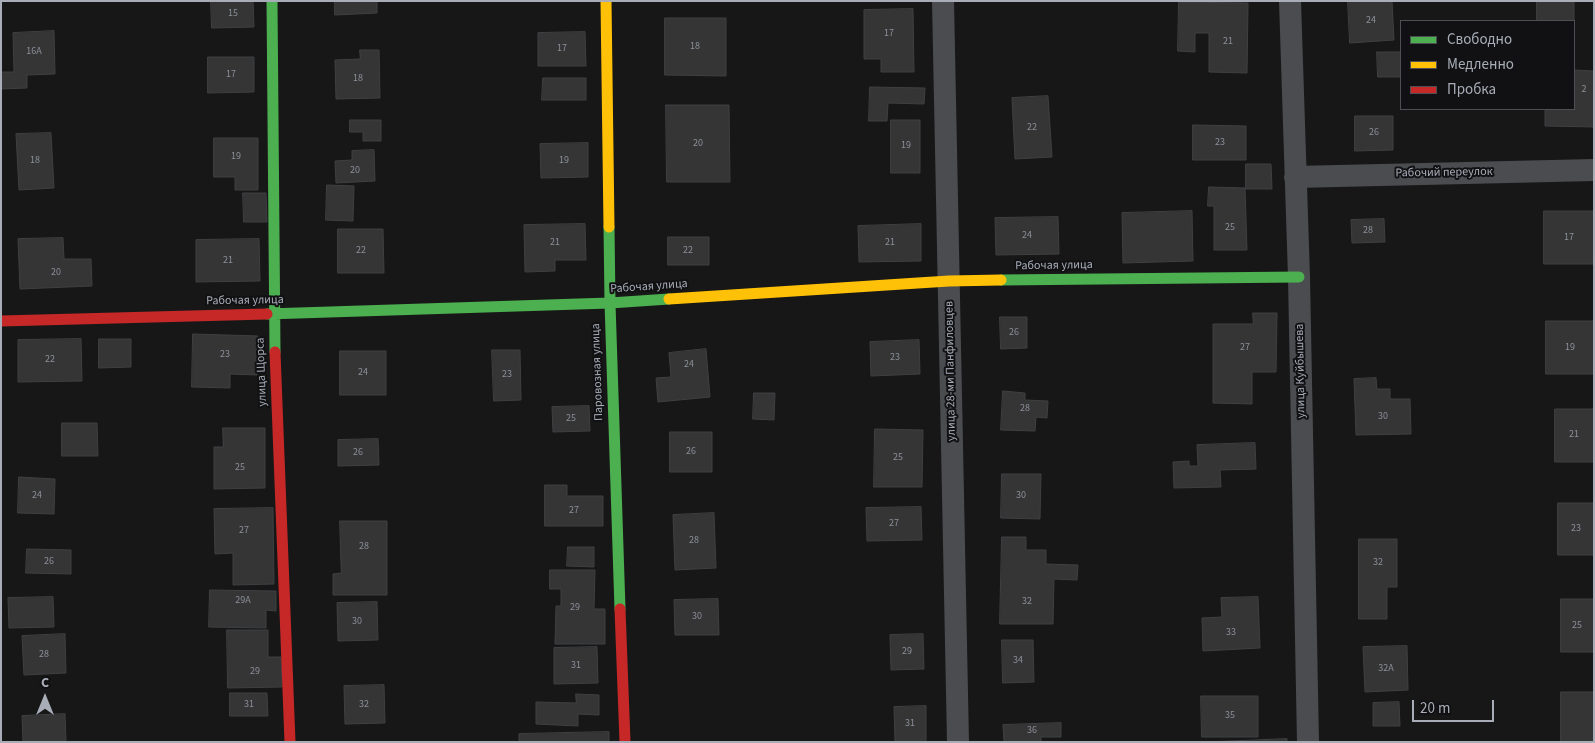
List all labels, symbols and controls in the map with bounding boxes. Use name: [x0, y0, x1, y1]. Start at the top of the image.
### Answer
house number: 15: [228, 8, 238, 20]
house number: 24: [1366, 15, 1376, 27]
legend: [1400, 20, 1575, 110]
house number: 17: [884, 28, 894, 40]
text: Свободно: [1447, 29, 1512, 50]
house number: 21: [1223, 36, 1233, 48]
house number: 18: [690, 41, 700, 53]
house number: 17: [557, 43, 567, 55]
house number: 16А: [26, 46, 42, 58]
text: Медленно: [1447, 54, 1514, 75]
house number: 17: [226, 69, 236, 81]
house number: 18: [353, 73, 363, 85]
text: Пробка: [1447, 79, 1496, 100]
house number: 2: [1582, 84, 1586, 96]
house number: 22: [1027, 122, 1037, 134]
house number: 26: [1369, 127, 1379, 139]
house number: 23: [1215, 137, 1225, 149]
house number: 20: [693, 138, 703, 150]
house number: 19: [901, 140, 911, 152]
house number: 19: [231, 151, 241, 163]
house number: 18: [30, 155, 40, 167]
house number: 19: [559, 155, 569, 167]
house number: 20: [350, 165, 360, 177]
street label: Рабочий переулок: [1395, 165, 1493, 181]
house number: 25: [1225, 222, 1235, 234]
house number: 28: [1363, 225, 1373, 237]
house number: 24: [1022, 230, 1032, 242]
house number: 17: [1564, 232, 1574, 244]
house number: 21: [550, 237, 560, 249]
house number: 21: [885, 237, 895, 249]
house number: 22: [356, 245, 366, 257]
house number: 22: [683, 245, 693, 257]
house number: 21: [223, 255, 233, 267]
street label: Рабочая улица: [1015, 258, 1093, 274]
house number: 20: [51, 267, 61, 279]
street label: Рабочая улица: [610, 277, 688, 297]
street label: Рабочая улица: [206, 293, 284, 309]
street label: улица 28-ми Панфиловцев: [943, 301, 959, 441]
street label: Паровозная улица: [589, 323, 607, 421]
street label: улица Куйбышева: [1293, 324, 1309, 418]
house number: 26: [1009, 327, 1019, 339]
street label: улица Щорса: [254, 337, 270, 407]
house number: 27: [1240, 342, 1250, 354]
house number: 19: [1565, 342, 1575, 354]
house number: 23: [220, 349, 230, 361]
house number: 23: [890, 352, 900, 364]
house number: 22: [45, 354, 55, 366]
house number: 24: [684, 359, 694, 371]
house number: 24: [358, 367, 368, 379]
house number: 23: [502, 369, 512, 381]
house number: 28: [1020, 403, 1030, 415]
house number: 30: [1378, 411, 1388, 423]
house number: 25: [566, 413, 576, 425]
house number: 21: [1569, 429, 1579, 441]
house number: 26: [686, 446, 696, 458]
house number: 26: [353, 447, 363, 459]
house number: 25: [893, 452, 903, 464]
house number: 25: [235, 462, 245, 474]
house number: 24: [32, 490, 42, 502]
house number: 30: [1016, 490, 1026, 502]
house number: 27: [569, 505, 579, 517]
house number: 27: [889, 518, 899, 530]
house number: 23: [1571, 523, 1581, 535]
house number: 27: [239, 525, 249, 537]
house number: 28: [689, 535, 699, 547]
house number: 28: [359, 541, 369, 553]
house number: 26: [44, 556, 54, 568]
house number: 32: [1373, 557, 1383, 569]
house number: 29А: [235, 595, 251, 607]
house number: 32: [1022, 596, 1032, 608]
house number: 29: [570, 602, 580, 614]
house number: 30: [692, 611, 702, 623]
house number: 30: [352, 616, 362, 628]
house number: 25: [1572, 620, 1582, 632]
house number: 33: [1226, 627, 1236, 639]
house number: 29: [902, 646, 912, 658]
house number: 28: [39, 649, 49, 661]
house number: 34: [1013, 655, 1023, 667]
house number: 31: [571, 660, 581, 672]
house number: 32А: [1378, 663, 1394, 675]
house number: 29: [250, 666, 260, 678]
north arrow: [20, 673, 70, 723]
text: С: [41, 673, 49, 693]
scale bar: [1415, 690, 1498, 722]
text: 20 m: [1420, 698, 1450, 719]
house number: 31: [244, 699, 254, 711]
house number: 32: [359, 699, 369, 711]
house number: 35: [1225, 710, 1235, 722]
house number: 31: [905, 718, 915, 730]
house number: 36: [1027, 725, 1037, 737]

